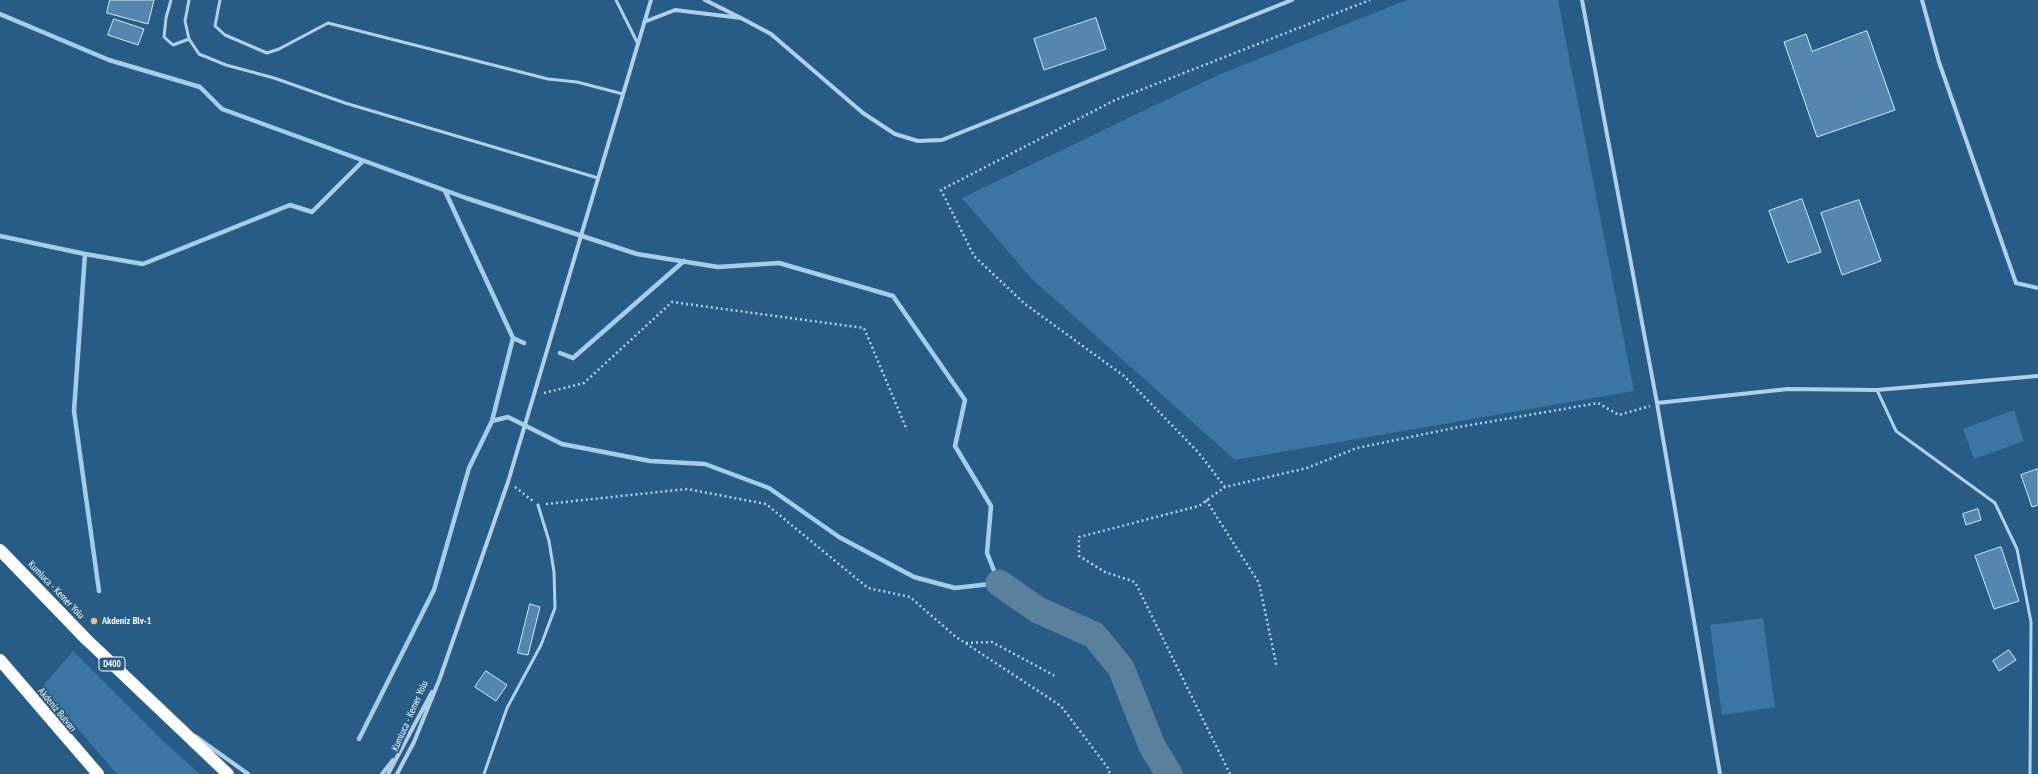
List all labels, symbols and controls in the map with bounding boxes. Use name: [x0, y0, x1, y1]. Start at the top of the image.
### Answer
street label: Kumluca - Kemer Yolu: [25, 559, 87, 621]
place label: Akdeniz Blv-1: [102, 615, 152, 627]
marker: Akdeniz Blv-1: [89, 616, 99, 626]
road number: D400: [99, 657, 125, 671]
street label: Kumluca - Kemer Yolu: [389, 679, 431, 753]
street label: Akdeniz Bulvarı: [35, 686, 79, 734]

